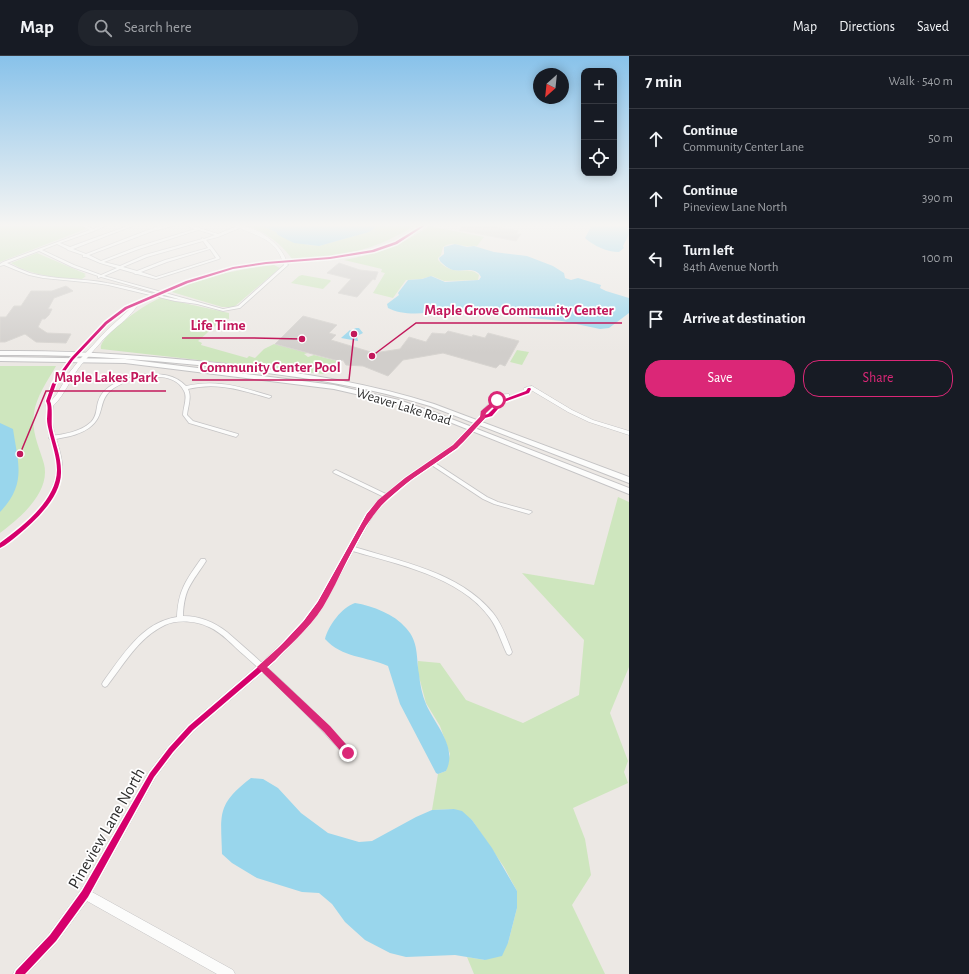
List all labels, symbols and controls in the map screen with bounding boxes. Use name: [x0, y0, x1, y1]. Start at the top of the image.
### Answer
search box: [78, 10, 358, 46]
icon: search: [92, 17, 114, 39]
text: Map: [20, 18, 54, 37]
text: Search here: [124, 20, 192, 35]
text: Map: [793, 20, 817, 34]
text: Directions: [839, 20, 895, 34]
text: Saved: [917, 20, 949, 34]
north arrow: [533, 68, 569, 104]
map controls: [581, 68, 617, 176]
button: +: [581, 68, 617, 104]
text: 7 min: [645, 73, 682, 90]
text: Walk · 540 m: [889, 75, 953, 88]
button: −: [581, 104, 617, 140]
text: Continue: [683, 123, 738, 138]
icon: ahead: [645, 128, 667, 150]
text: 50 m: [928, 132, 953, 145]
button: locate: [581, 140, 617, 176]
text: Community Center Lane: [683, 141, 804, 154]
text: Continue: [683, 183, 738, 198]
icon: ahead: [645, 188, 667, 210]
text: 390 m: [922, 192, 953, 205]
text: Pineview Lane North: [683, 201, 787, 214]
text: Turn left: [683, 243, 734, 258]
icon: left: [645, 248, 667, 270]
text: 100 m: [922, 252, 953, 265]
text: 84th Avenue North: [683, 261, 779, 274]
callout: Maple Grove Community Center: [416, 296, 622, 323]
text: Maple Grove Community Center: [424, 303, 614, 318]
icon: arrive: [645, 308, 667, 330]
callout: Life Time: [182, 311, 253, 338]
text: Arrive at destination: [683, 311, 806, 326]
text: Life Time: [190, 318, 246, 333]
callout: Community Center Pool: [192, 353, 349, 380]
text: Community Center Pool: [199, 360, 341, 375]
button: Save: [645, 360, 795, 397]
button: Share: [803, 360, 953, 397]
callout: Maple Lakes Park: [46, 364, 166, 391]
text: Maple Lakes Park: [54, 370, 158, 385]
street label: Weaver Lake Road: [354, 386, 453, 428]
route start: [488, 391, 506, 409]
route end: [339, 744, 357, 762]
street label: Pineview Lane North: [65, 765, 148, 892]

